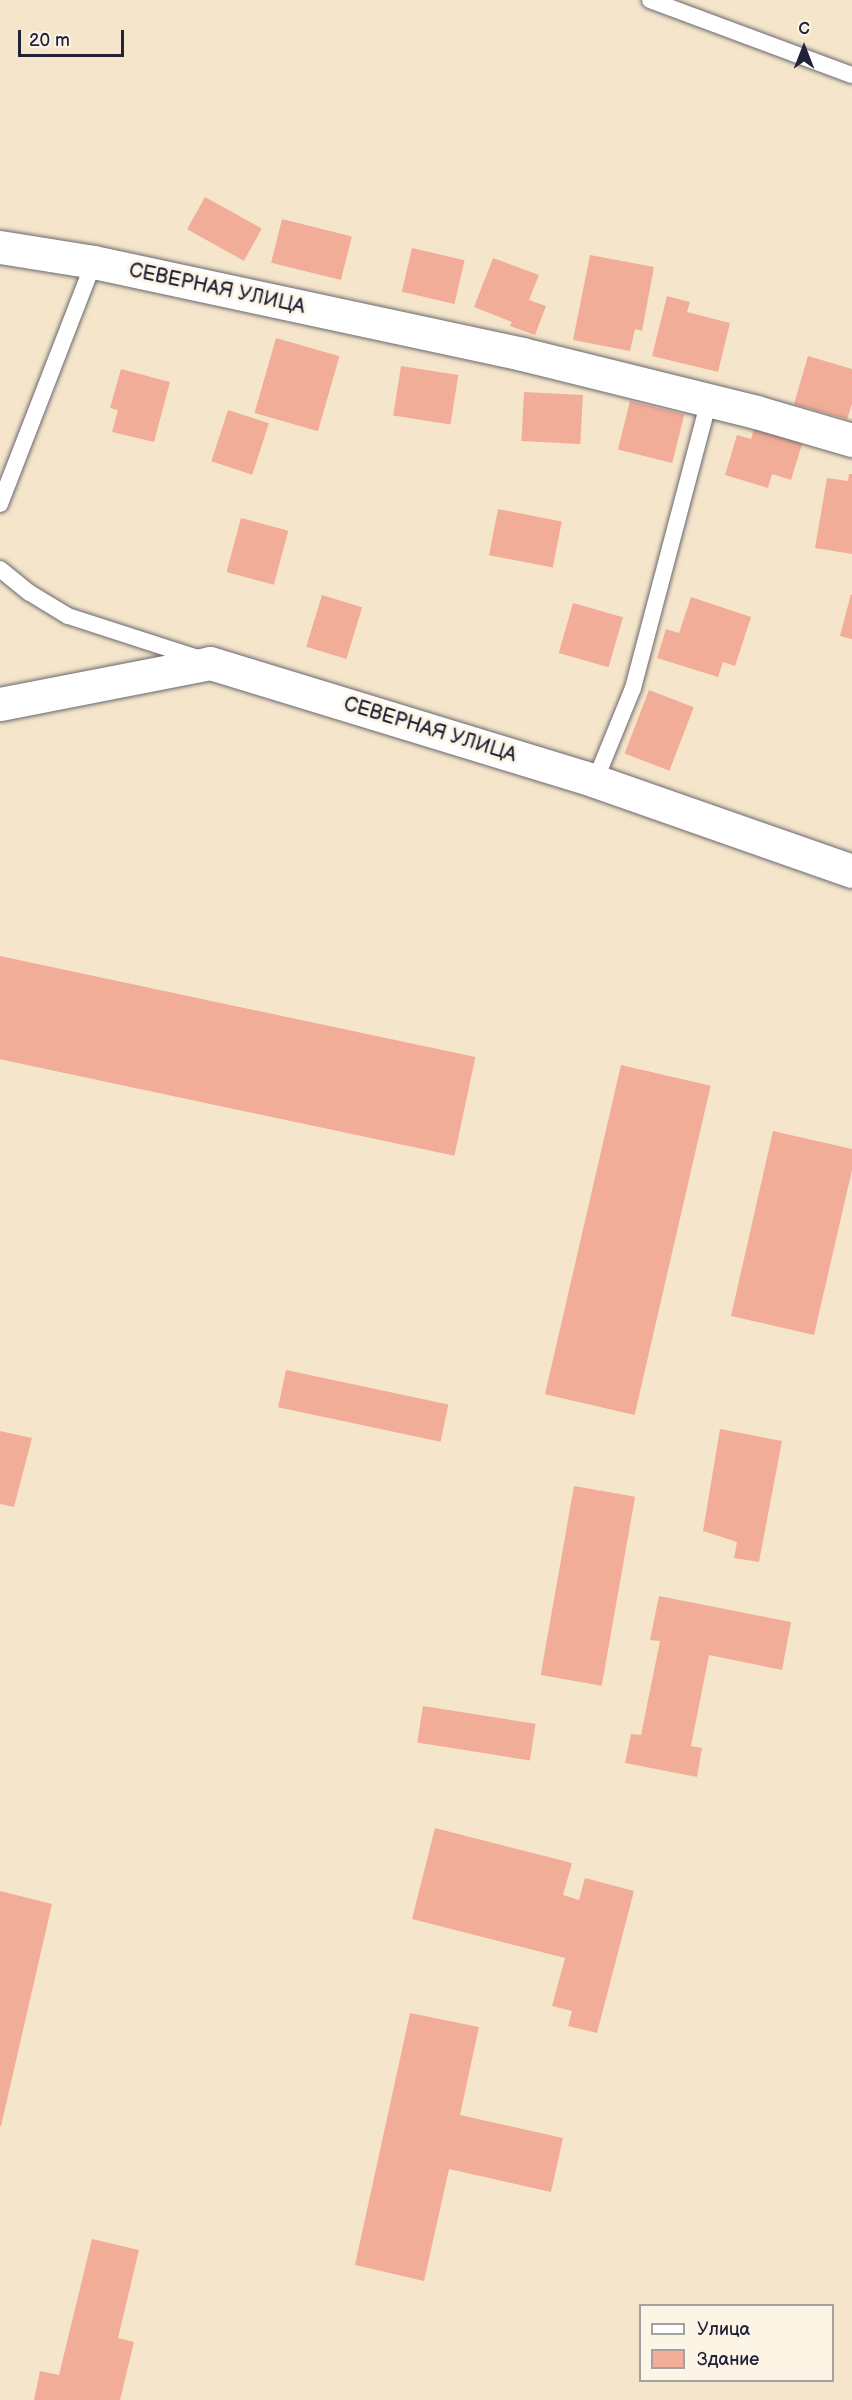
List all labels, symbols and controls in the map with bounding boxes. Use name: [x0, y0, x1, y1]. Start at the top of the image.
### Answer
scale bar: [21, 18, 128, 56]
north arrow: [774, 18, 834, 78]
text: С: [798, 20, 810, 39]
text: 20 m: [29, 30, 70, 51]
street label: СЕВЕРНАЯ УЛИЦА: [127, 259, 307, 319]
street label: СЕВЕРНАЯ УЛИЦА: [341, 692, 519, 768]
legend: [639, 2304, 834, 2382]
text: Улица: [697, 2319, 750, 2340]
text: Здание: [697, 2349, 759, 2370]

